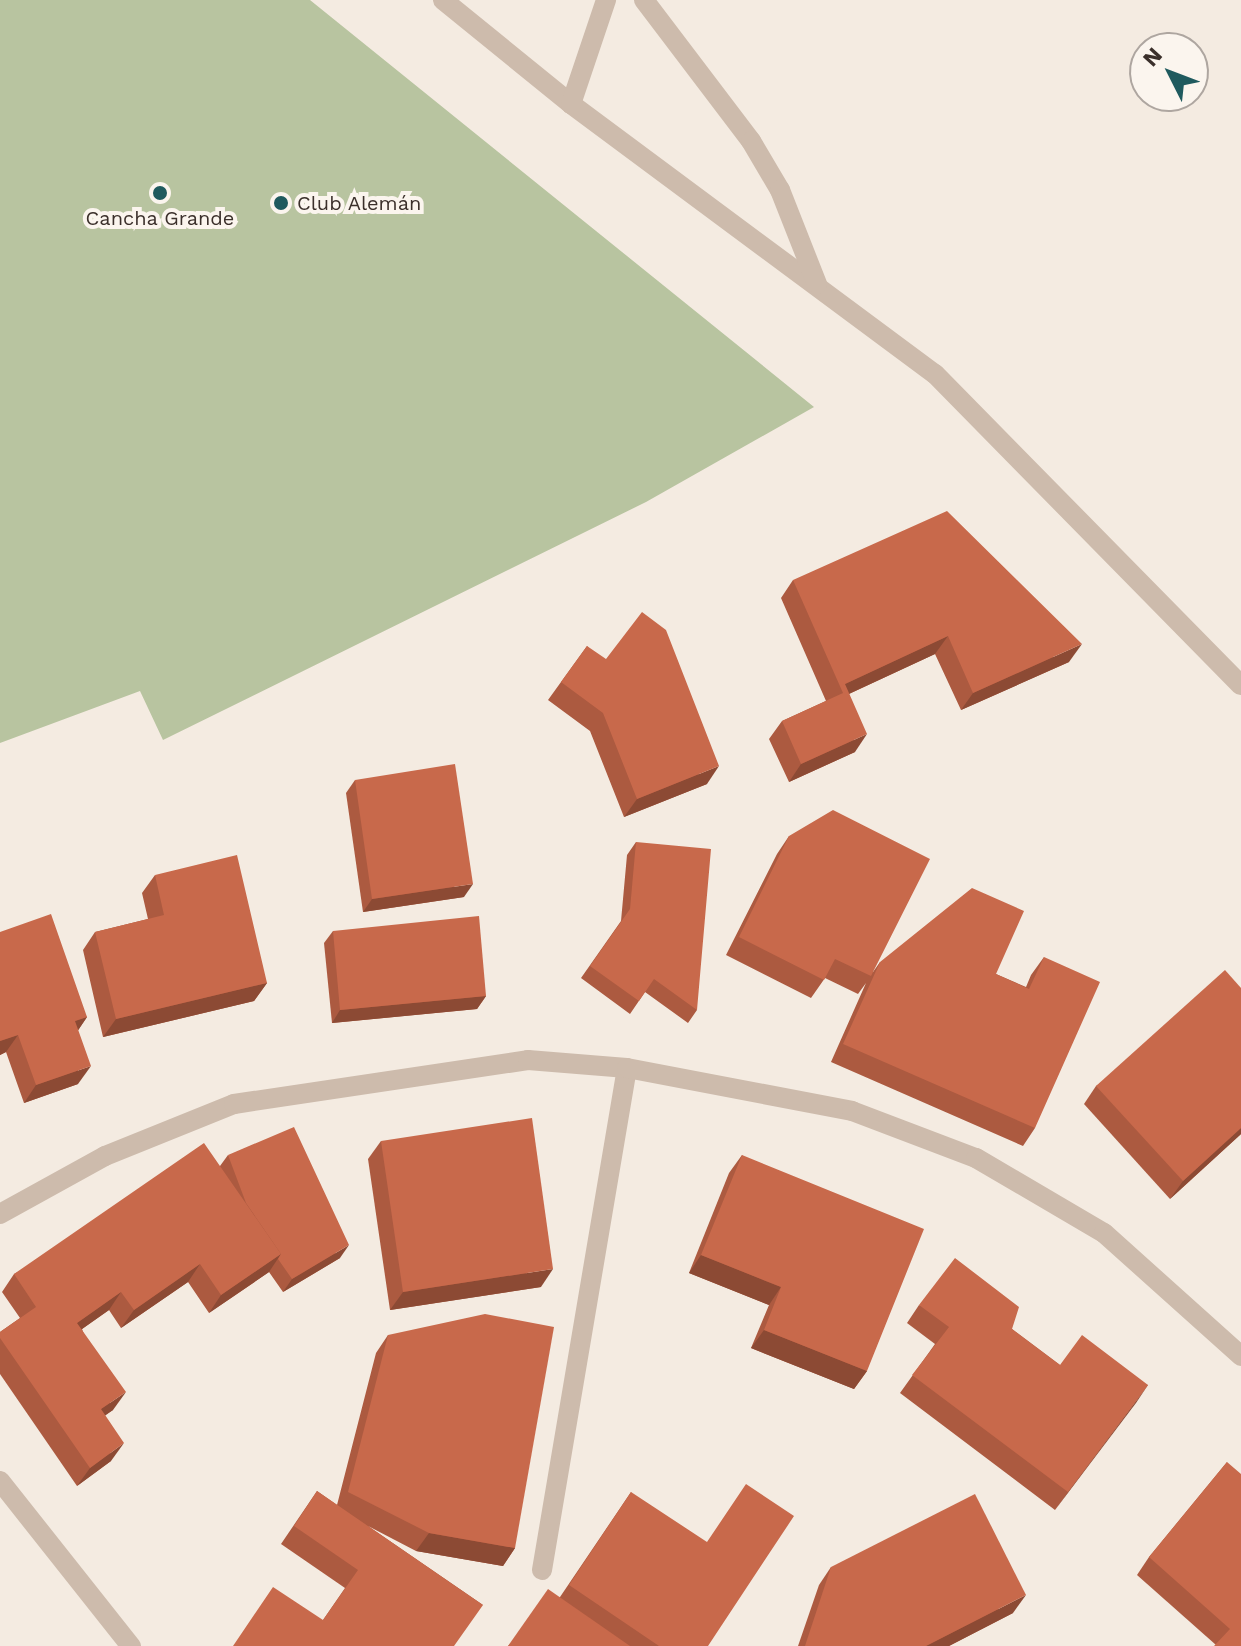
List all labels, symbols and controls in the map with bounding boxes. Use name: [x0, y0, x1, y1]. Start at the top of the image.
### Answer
north arrow: [1129, 32, 1209, 112]
text: N: [1138, 43, 1167, 71]
marker: Cancha Grande: [151, 184, 169, 202]
place label: Club Alemán: [297, 191, 422, 215]
marker: Club Alemán: [272, 194, 290, 212]
place label: Cancha Grande: [85, 206, 235, 230]

